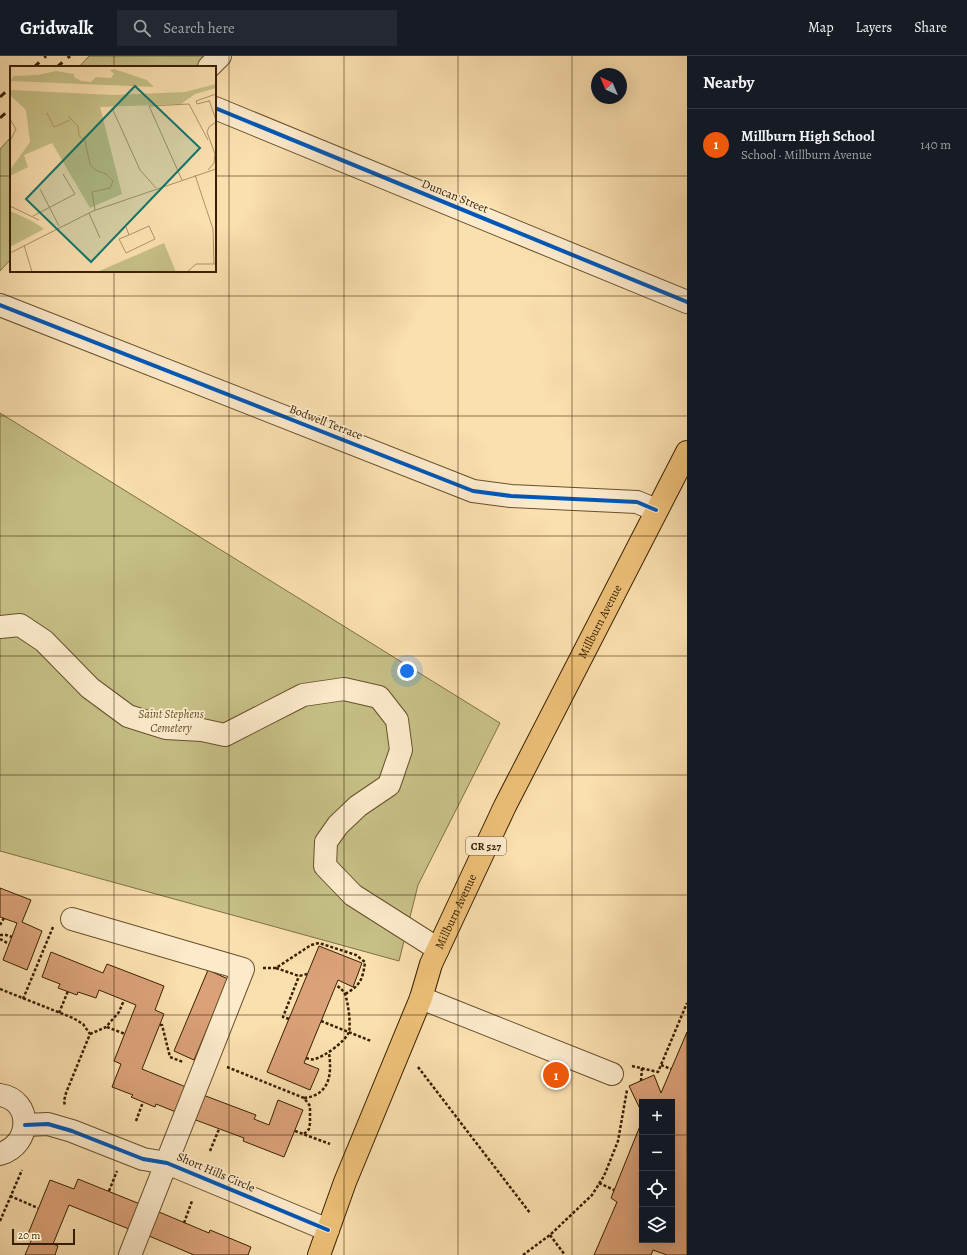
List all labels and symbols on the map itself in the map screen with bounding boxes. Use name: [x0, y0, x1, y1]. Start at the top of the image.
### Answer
inset map: [10, 66, 216, 272]
north arrow: [591, 68, 627, 104]
street label: Duncan Street: [419, 175, 491, 217]
street label: Bodwell Terrace: [287, 401, 365, 443]
street label: Millburn Avenue: [574, 582, 626, 661]
your location: [397, 661, 417, 681]
park label: Saint Stephens Cemetery: [138, 706, 204, 736]
road number: CR 527: [466, 837, 506, 855]
street label: Millburn Avenue: [431, 871, 480, 952]
pin: 1: [543, 1060, 569, 1090]
street label: Short Hills Circle: [174, 1148, 258, 1196]
scale bar: [12, 1227, 75, 1246]

